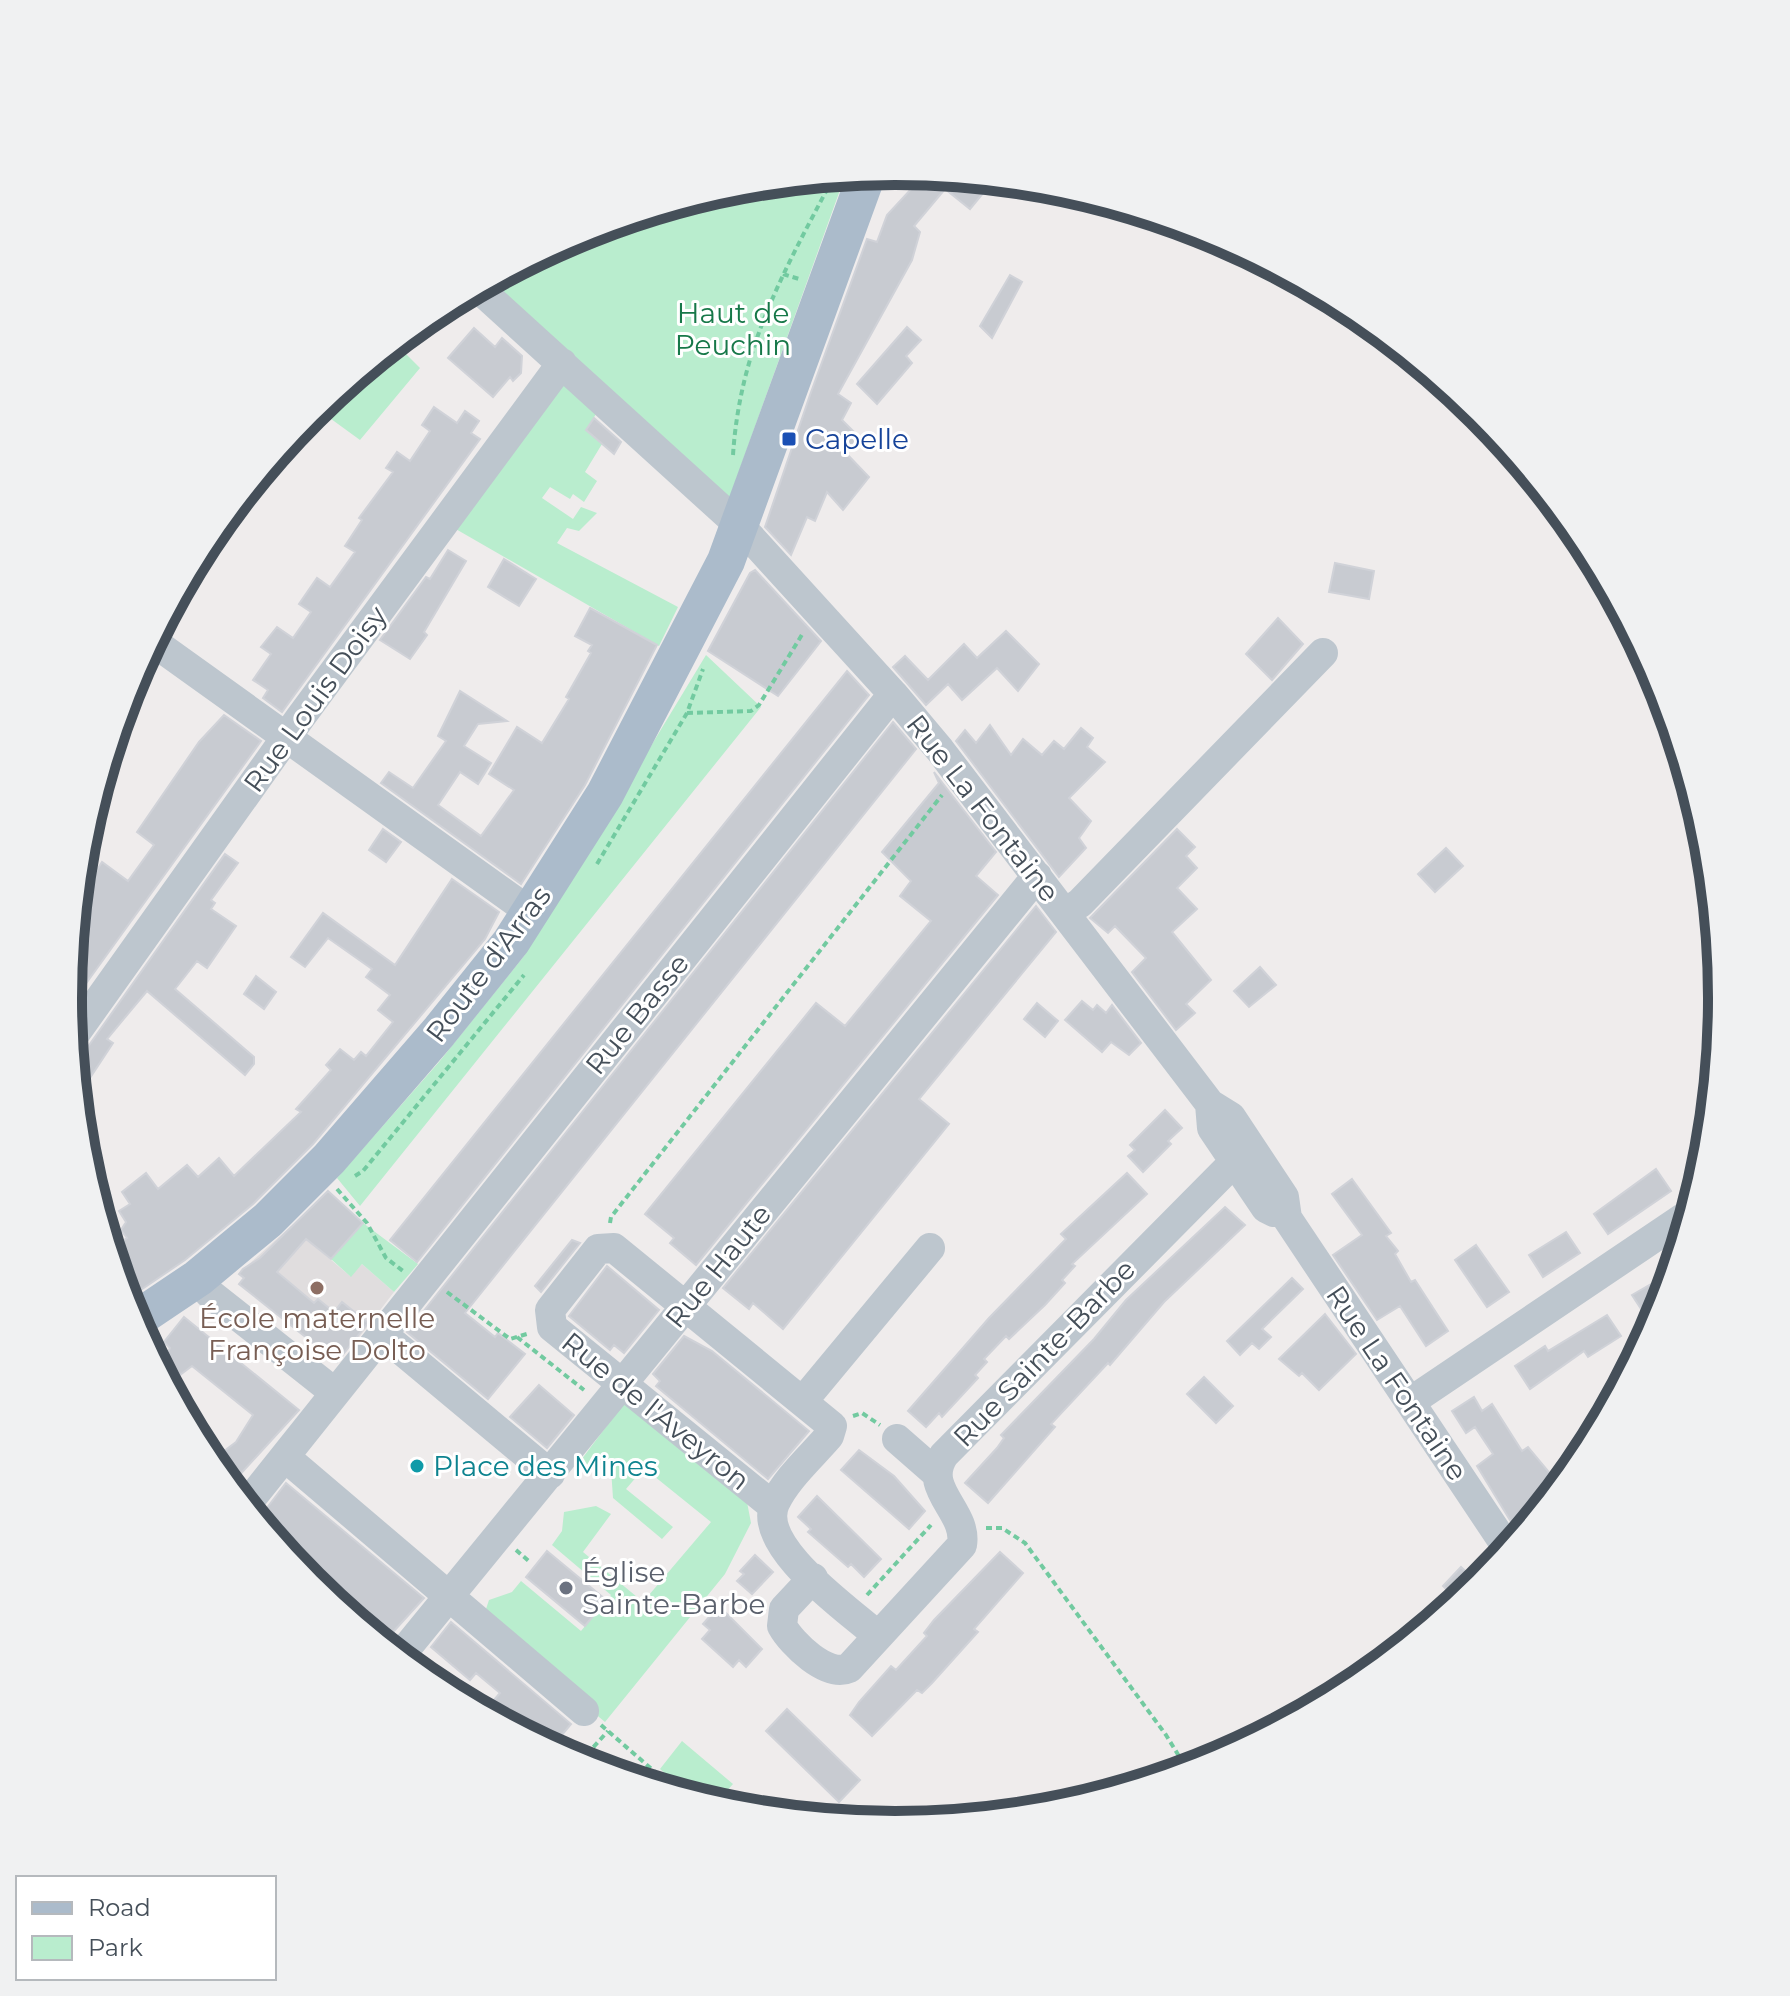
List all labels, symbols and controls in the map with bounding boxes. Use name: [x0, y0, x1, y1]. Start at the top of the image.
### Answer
park label: Haut de Peuchin: [675, 296, 791, 362]
place label: Capelle: [805, 422, 909, 456]
marker: Capelle: [780, 430, 798, 448]
street label: Rue Louis Doisy: [236, 599, 394, 799]
street label: Rue La Fontaine: [899, 708, 1067, 908]
street label: Route d'Arras: [418, 879, 558, 1049]
street label: Rue Basse: [578, 947, 696, 1081]
street label: Rue Haute: [658, 1197, 778, 1335]
street label: Rue Sainte-Barbe: [946, 1252, 1142, 1454]
marker: École maternelle Françoise Dolto: [308, 1279, 326, 1297]
street label: Rue La Fontaine: [1319, 1279, 1475, 1487]
place label: École maternelle Françoise Dolto: [199, 1301, 435, 1367]
street label: Rue de l'Aveyron: [555, 1325, 757, 1497]
place label: Place des Mines: [433, 1449, 658, 1483]
marker: Place des Mines: [408, 1457, 426, 1475]
place label: Église Sainte-Barbe: [582, 1555, 765, 1621]
marker: Église Sainte-Barbe: [557, 1579, 575, 1597]
legend: [16, 1876, 276, 1980]
text: Road: [88, 1893, 151, 1922]
text: Park: [88, 1933, 143, 1962]

